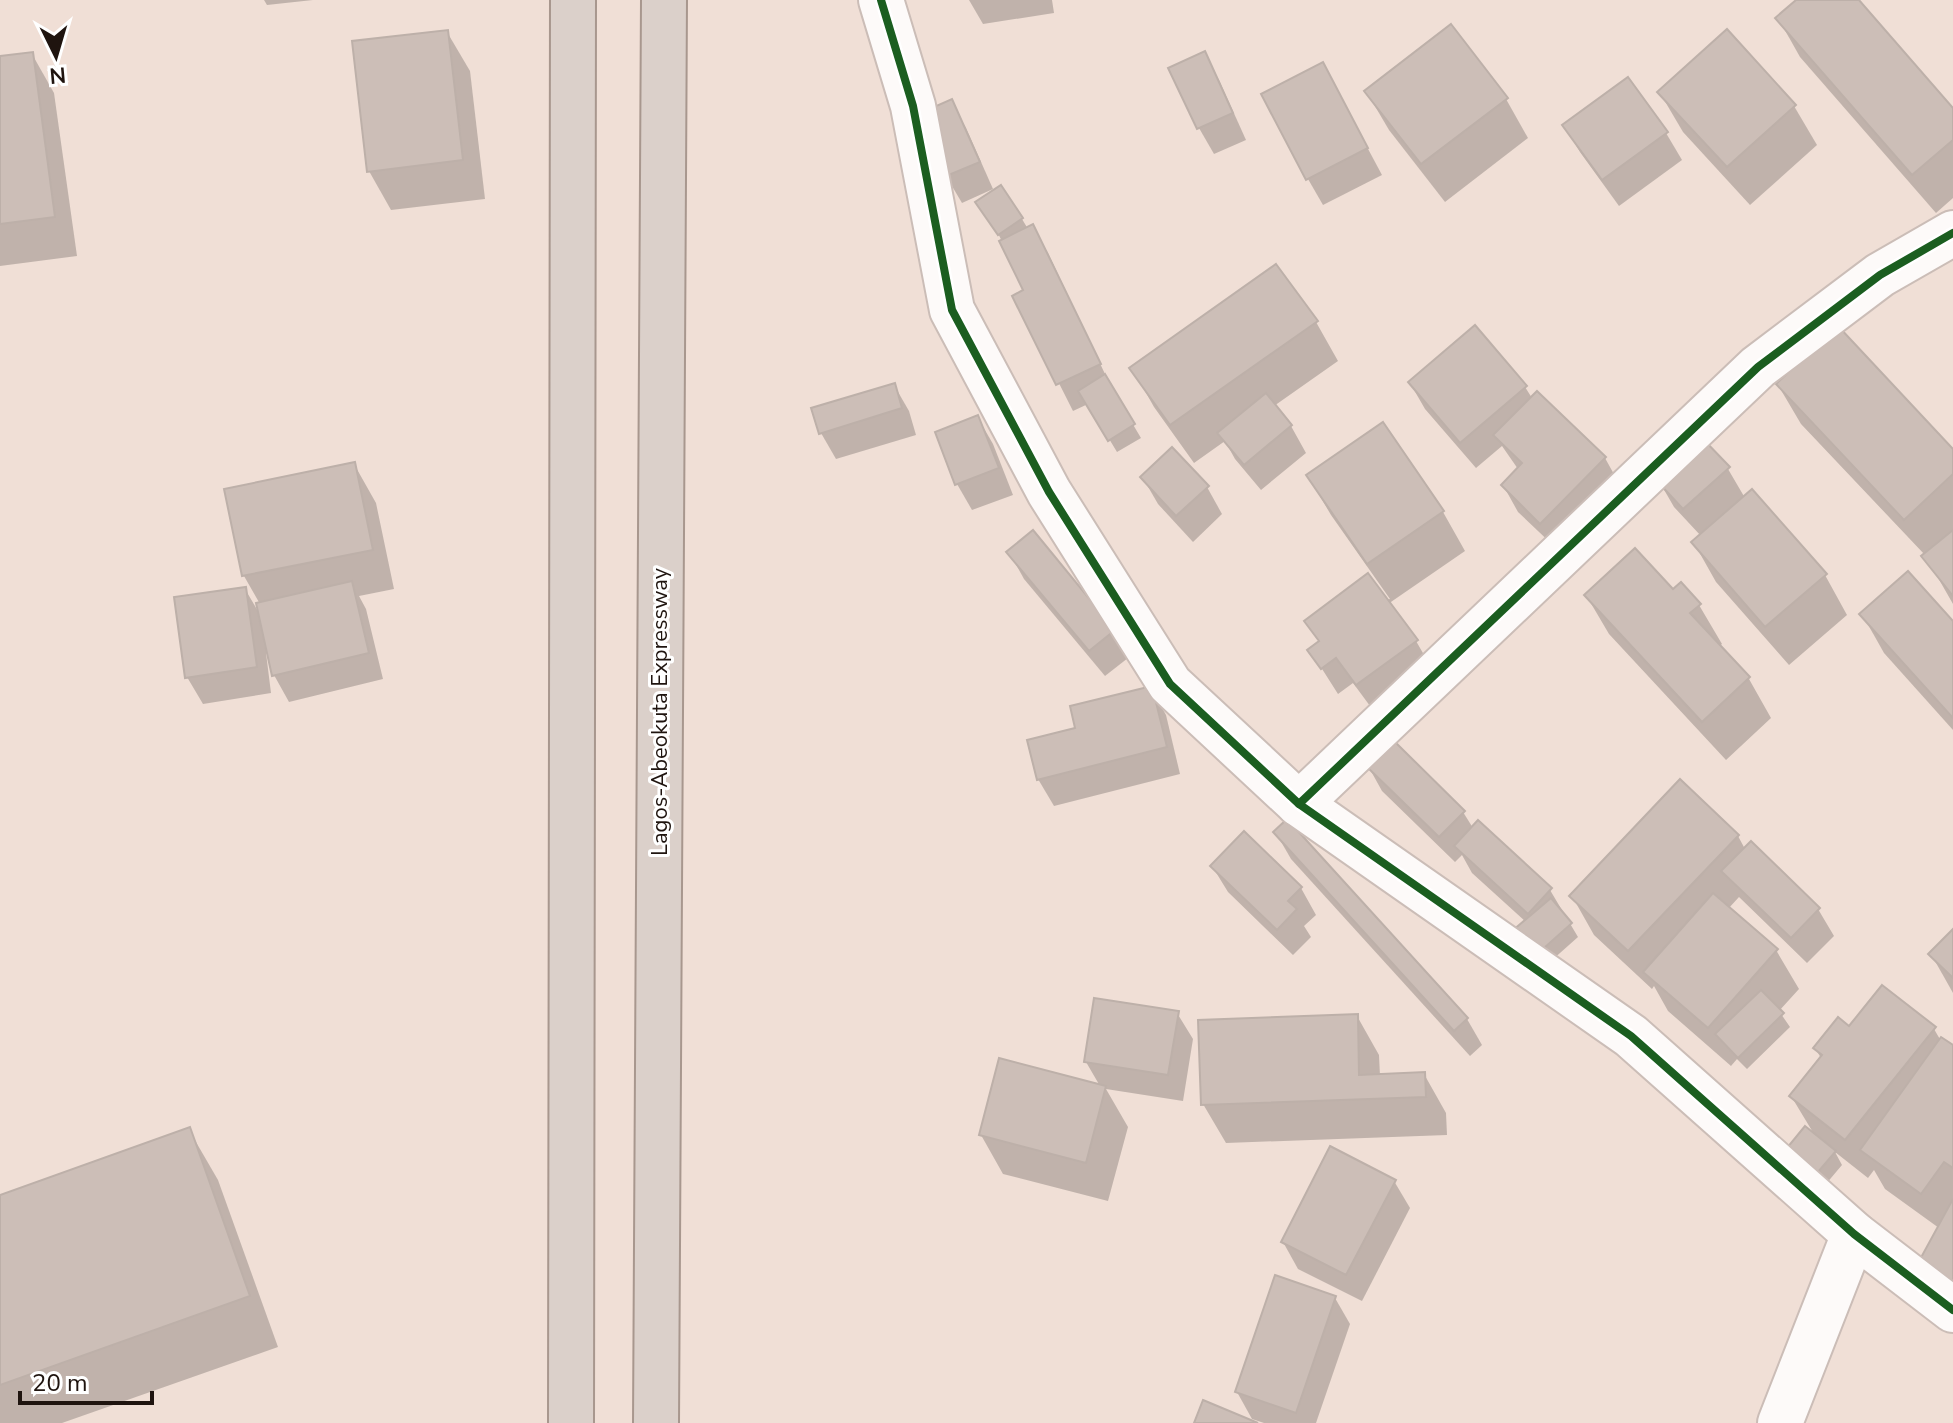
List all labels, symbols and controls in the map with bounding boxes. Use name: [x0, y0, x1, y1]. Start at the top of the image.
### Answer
north arrow: [16, 16, 96, 96]
text: N: [48, 59, 67, 91]
street label: Lagos-Abeokuta Expressway: [645, 567, 675, 856]
scale bar: [20, 1355, 152, 1405]
text: 20 m: [32, 1367, 88, 1399]

